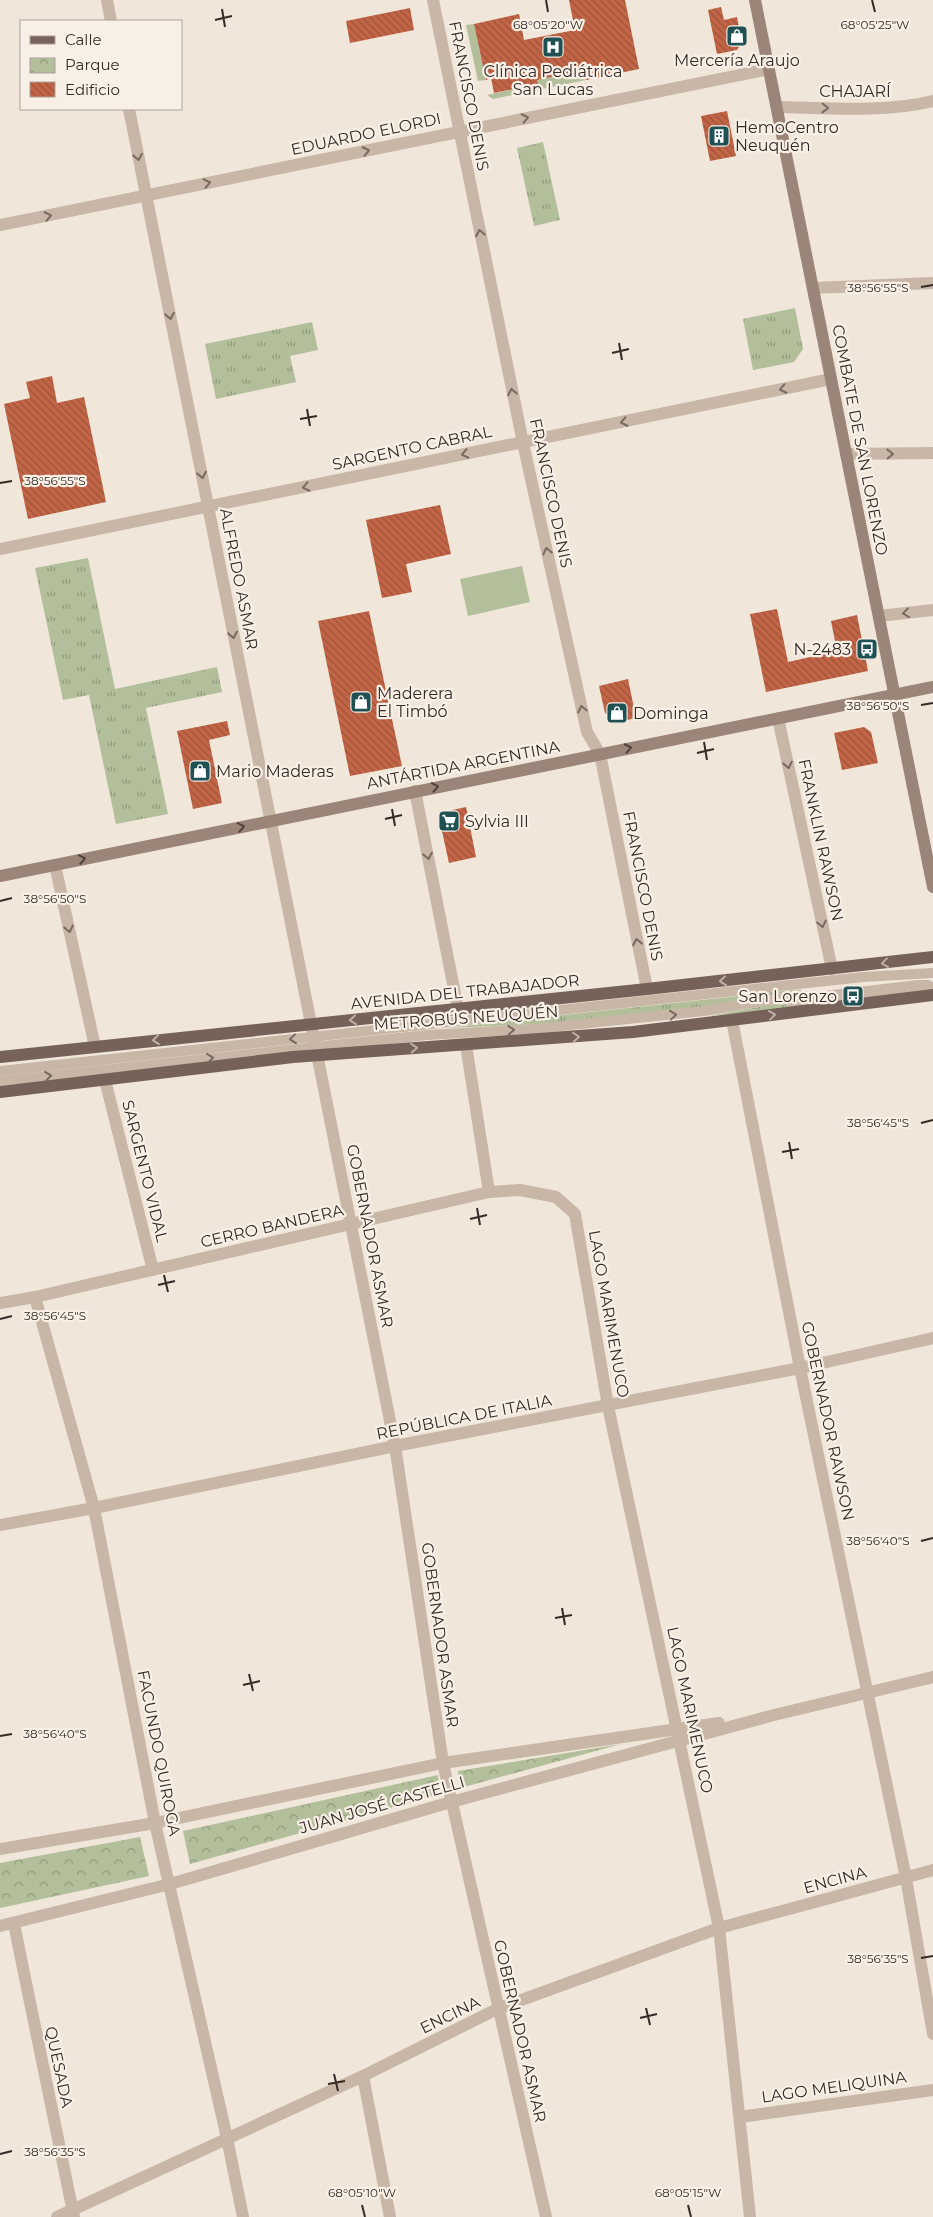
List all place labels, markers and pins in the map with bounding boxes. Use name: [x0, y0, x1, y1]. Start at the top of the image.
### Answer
shop icon: Mercería Araujo: [725, 24, 749, 48]
hospital icon: Clínica Pediátrica San Lucas: [541, 35, 565, 59]
place label: Mercería Araujo: [674, 51, 800, 70]
place label: Clínica Pediátrica San Lucas: [484, 62, 622, 99]
place label: HemoCentro Neuquén: [735, 118, 839, 155]
building icon: HemoCentro Neuquén: [707, 124, 731, 148]
bus stop icon: N-2483: [855, 637, 879, 661]
place label: N-2483: [793, 640, 851, 659]
place label: Maderera El Timbó: [377, 684, 453, 721]
shop icon: Maderera El Timbó: [349, 690, 373, 714]
shop icon: Dominga: [605, 701, 629, 725]
place label: Dominga: [633, 704, 709, 723]
shop icon: Mario Maderas: [188, 759, 212, 783]
place label: Mario Maderas: [216, 762, 334, 781]
supermarket icon: Sylvia III: [437, 809, 461, 833]
place label: Sylvia III: [465, 812, 529, 831]
bus stop icon: San Lorenzo: [841, 984, 865, 1008]
place label: San Lorenzo: [739, 987, 837, 1006]

